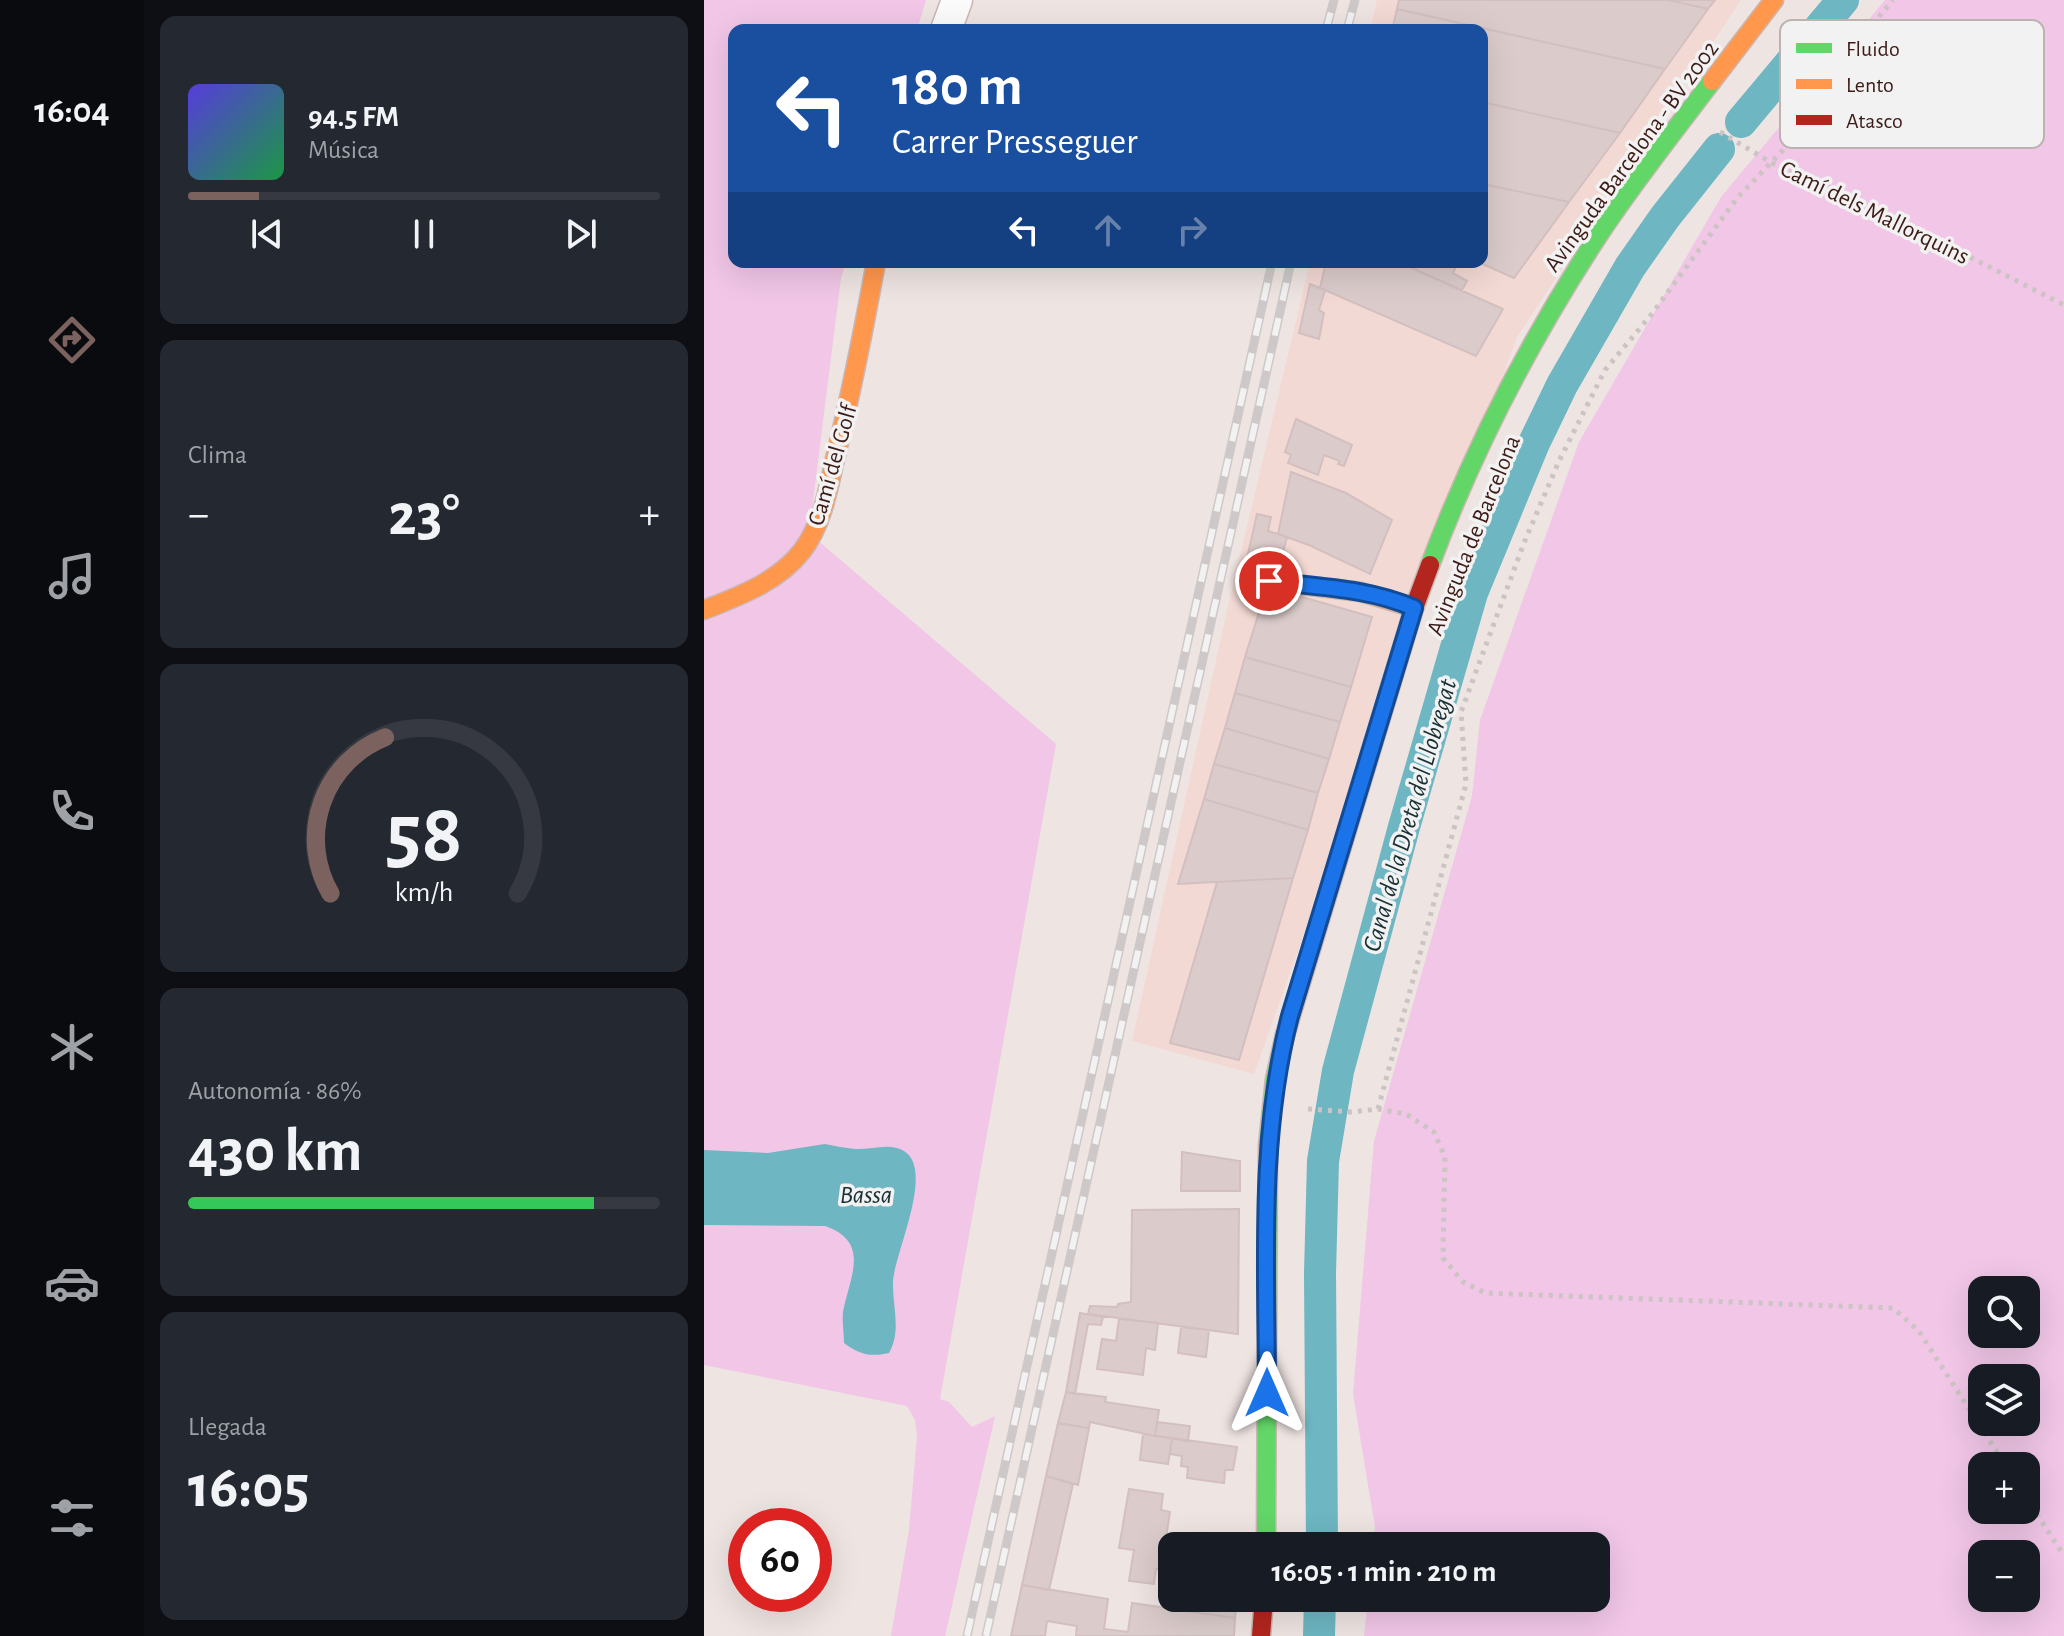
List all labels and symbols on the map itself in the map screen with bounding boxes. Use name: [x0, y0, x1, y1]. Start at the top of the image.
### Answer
legend: [1780, 20, 2044, 148]
street label: Avinguda Barcelona - BV 2002: [1540, 37, 1723, 276]
text: Fluido: [1846, 38, 1900, 60]
text: Lento: [1846, 74, 1894, 96]
text: Atasco: [1846, 110, 1903, 132]
street label: Camí dels Mallorquins: [1776, 157, 1973, 269]
street label: Camí del Golf: [804, 400, 862, 528]
street label: Avinguda de Barcelona: [1423, 432, 1525, 639]
pin: [1235, 547, 1303, 615]
water label: Canal de la Dreta del Llobregat: [1359, 676, 1462, 955]
water label: Bassa: [840, 1182, 892, 1208]
position arrow: [1225, 1351, 1309, 1435]
speed limit sign: 60: [728, 1508, 832, 1612]

